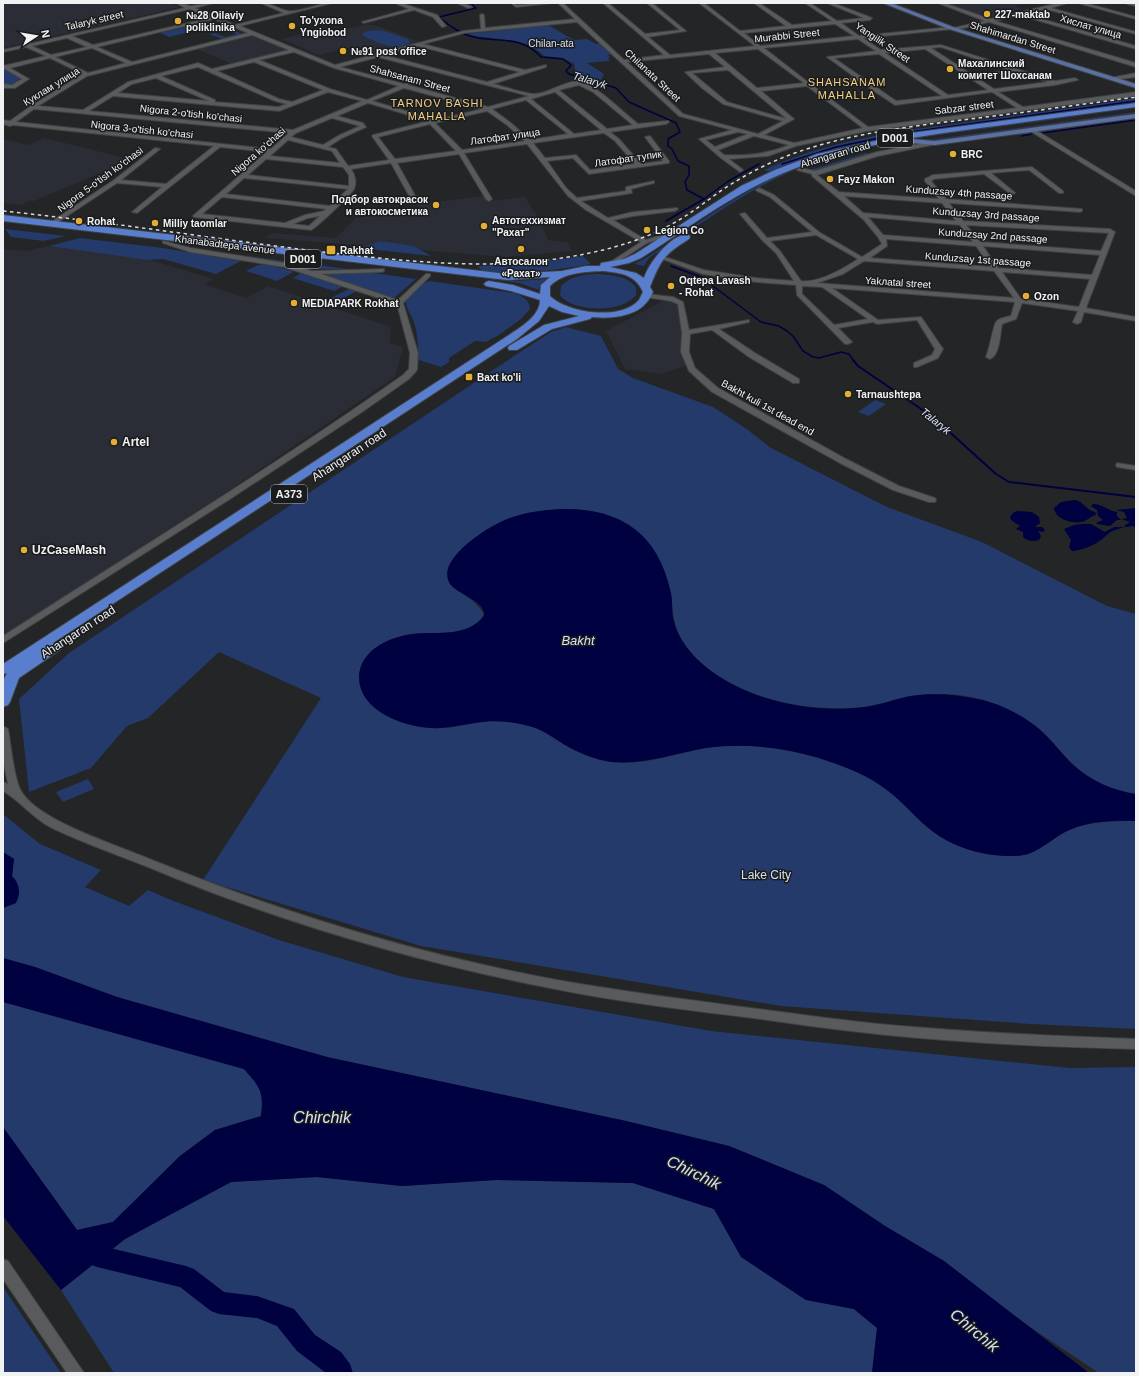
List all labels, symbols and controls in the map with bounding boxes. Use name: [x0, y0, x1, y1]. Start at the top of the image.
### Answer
street label: Talaryk street: [64, 8, 125, 33]
marker: 227-maktab: [982, 9, 992, 19]
place label: 227-maktab: [995, 9, 1050, 20]
place label: №28 Oilaviy poliklinika: [186, 10, 244, 33]
street label: Хислат улица: [1059, 12, 1123, 41]
place label: To'yxona Yngiobod: [300, 15, 346, 38]
north arrow: [16, 16, 56, 56]
marker: №28 Oilaviy poliklinika: [173, 16, 183, 26]
street label: Shahimardan Street: [969, 19, 1057, 56]
street label: Yangilik Street: [853, 20, 912, 65]
marker: To'yxona Yngiobod: [287, 21, 297, 31]
street label: Murabbi Street: [754, 27, 820, 44]
text: N: [39, 29, 52, 39]
park label: Chilan-ata: [528, 38, 574, 49]
marker: №91 post office: [338, 46, 348, 56]
place label: №91 post office: [351, 46, 427, 57]
street label: Chilanata Street: [623, 47, 683, 104]
place label: Махалинский комитет Шохcанам: [958, 58, 1052, 81]
street label: Shahsanam Street: [368, 62, 452, 95]
marker: Махалинский комитет Шохcанам: [945, 64, 955, 74]
street label: Куклам улица: [21, 65, 82, 108]
water label: Talaryk: [571, 69, 609, 91]
district label: SHAHSANAM MAHALLA: [808, 76, 886, 101]
district label: TARNOV BASHI MAHALLA: [390, 97, 484, 122]
street label: Sabzar street: [934, 98, 994, 117]
street label: Nigora 2-o'tish ko'chasi: [139, 103, 243, 124]
street label: Nigora 3-o'tish ko'chasi: [90, 119, 194, 140]
street label: Nigora ko'chasi: [229, 125, 288, 178]
street label: Латофат улица: [469, 126, 541, 147]
road number: D001: [877, 129, 913, 147]
street label: Ahangaran road: [799, 139, 871, 170]
street label: Nigora 5-o'tish ko'chasi: [55, 145, 145, 214]
street label: Латофат тупик: [594, 148, 663, 169]
marker: BRC: [948, 149, 958, 159]
place label: BRC: [961, 149, 983, 160]
marker: Fayz Makon: [825, 174, 835, 184]
place label: Fayz Makon: [838, 174, 895, 185]
street label: Kunduzsay 4th passage: [905, 183, 1013, 202]
place label: Подбор автокрасок и автокосметика: [332, 194, 429, 217]
marker: Подбор автокрасок и автокосметика: [431, 200, 441, 210]
street label: Kunduzsay 3rd passage: [932, 205, 1040, 224]
place label: Автотеххизмат "Рахат": [492, 215, 566, 238]
marker: Rohat: [74, 216, 84, 226]
place label: Rohat: [87, 216, 116, 227]
marker: Milliy taomlar: [150, 218, 160, 228]
place label: Milliy taomlar: [163, 218, 227, 229]
marker: Автотеххизмат "Рахат": [479, 221, 489, 231]
marker: Legion Co: [642, 225, 652, 235]
place label: Legion Co: [655, 225, 704, 236]
street label: Kunduzsay 2nd passage: [938, 226, 1048, 245]
street label: Khanabadtepa avenue: [174, 233, 276, 256]
marker: Rakhat: [325, 244, 337, 256]
marker: Автосалон «Рахат»: [516, 244, 526, 254]
place label: Rakhat: [340, 245, 374, 256]
road number: D001: [285, 250, 321, 268]
street label: Kunduzsay 1st passage: [925, 250, 1032, 269]
place label: Автосалон «Рахат»: [494, 256, 548, 279]
place label: Oqtepa Lavash - Rohat: [679, 275, 751, 298]
street label: Yakлatal street: [865, 275, 932, 290]
marker: Oqtepa Lavash - Rohat: [666, 281, 676, 291]
marker: Ozon: [1021, 291, 1031, 301]
place label: Ozon: [1034, 291, 1059, 302]
marker: MEDIAPARK Rokhat: [289, 298, 299, 308]
place label: MEDIAPARK Rokhat: [302, 298, 399, 309]
marker: Baxt ko'li: [464, 372, 474, 382]
place label: Baxt ko'li: [477, 372, 521, 383]
street label: Bakht kuli 1st dead end: [720, 377, 816, 437]
marker: Tarnaushtepa: [843, 389, 853, 399]
place label: Tarnaushtepa: [856, 389, 921, 400]
water label: Talaryk: [919, 405, 954, 437]
street label: Ahangaran road: [309, 426, 389, 484]
place label: Artel: [122, 435, 149, 449]
marker: Artel: [109, 437, 119, 447]
road number: A373: [271, 485, 307, 503]
place label: UzCaseMash: [32, 543, 106, 557]
marker: UzCaseMash: [19, 545, 29, 555]
street label: Ahangaran road: [38, 603, 118, 661]
water label: Bakht: [561, 633, 596, 648]
park label: Lake City: [741, 868, 791, 882]
water label: Chirchik: [293, 1109, 352, 1126]
water label: Chirchik: [664, 1152, 724, 1193]
water label: Chirchik: [947, 1305, 1003, 1356]

